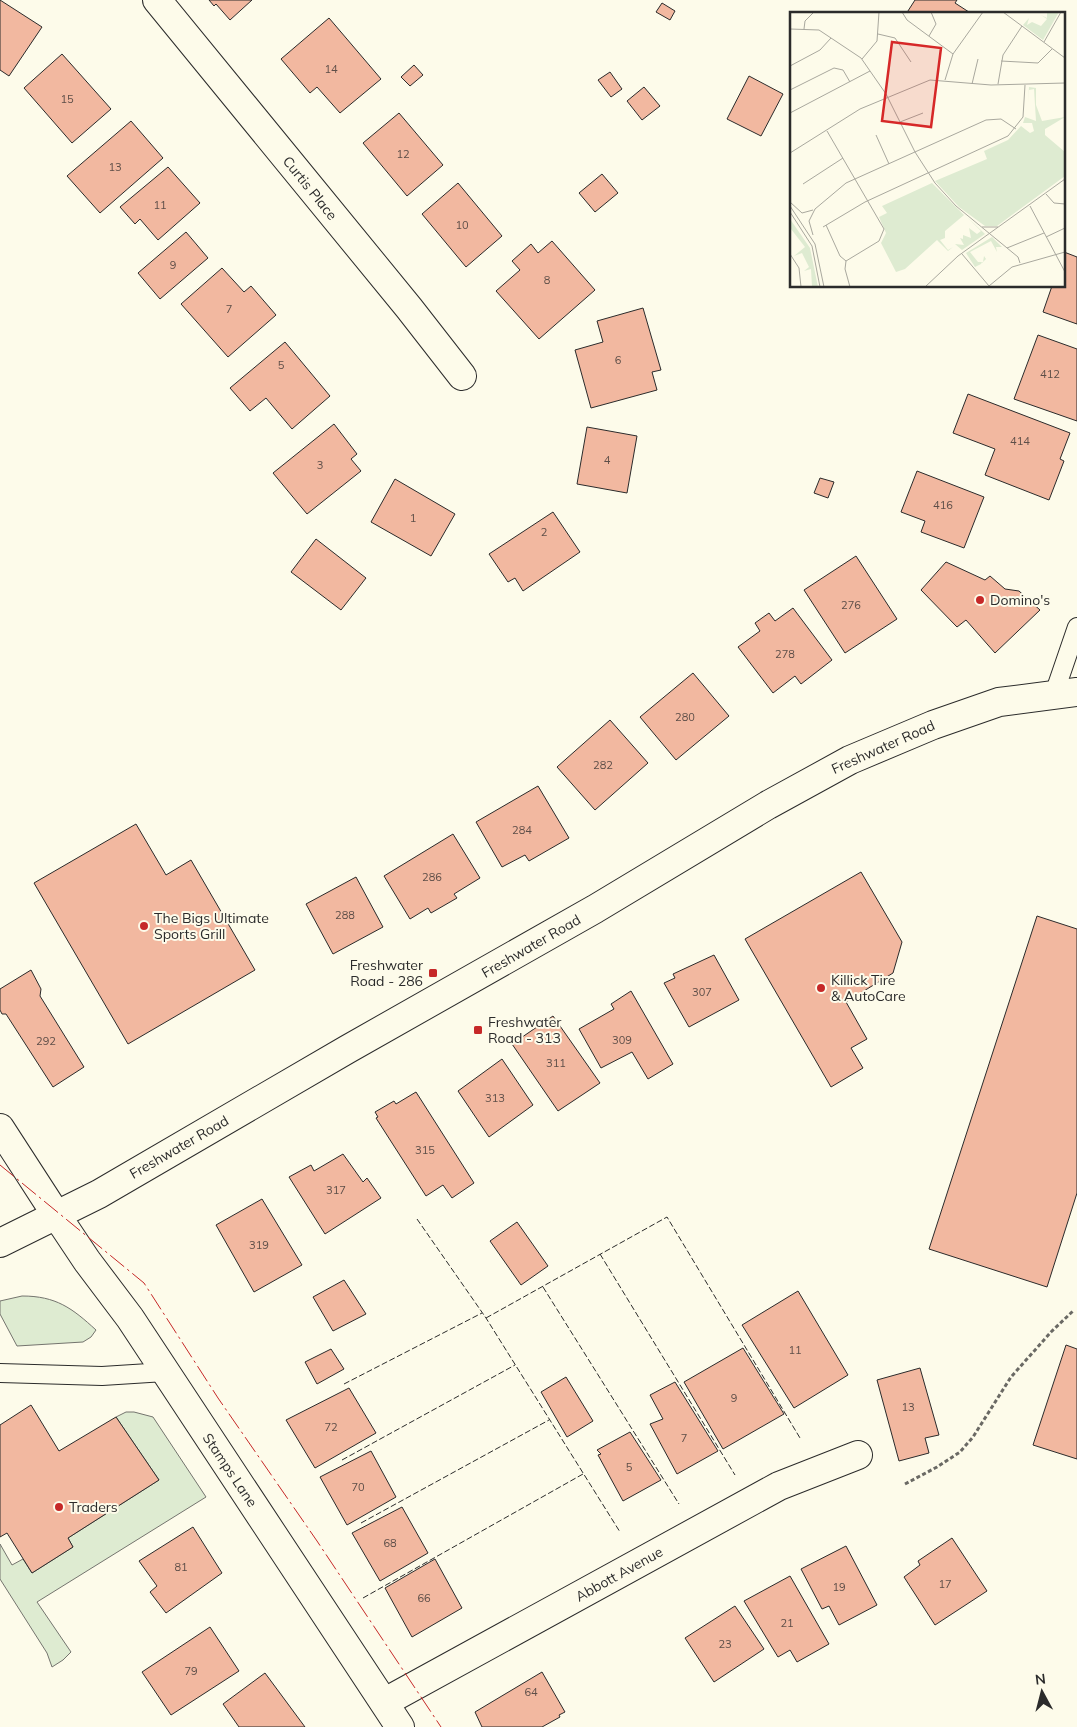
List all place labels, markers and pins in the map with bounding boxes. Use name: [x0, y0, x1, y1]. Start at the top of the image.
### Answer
place label: Domino's: [990, 591, 1050, 609]
marker: Domino's: [974, 594, 986, 606]
place label: The Bigs Ultimate Sports Grill: [154, 909, 269, 943]
marker: The Bigs Ultimate Sports Grill: [138, 920, 150, 932]
place label: Freshwater Road - 286: [350, 956, 424, 990]
marker: Freshwater Road - 286: [427, 967, 439, 979]
place label: Killick Tire & AutoCare: [831, 971, 906, 1005]
marker: Killick Tire & AutoCare: [815, 982, 827, 994]
place label: Freshwater Road - 313: [488, 1013, 562, 1047]
marker: Freshwater Road - 313: [472, 1024, 484, 1036]
place label: Traders: [69, 1498, 118, 1516]
marker: Traders: [53, 1501, 65, 1513]

